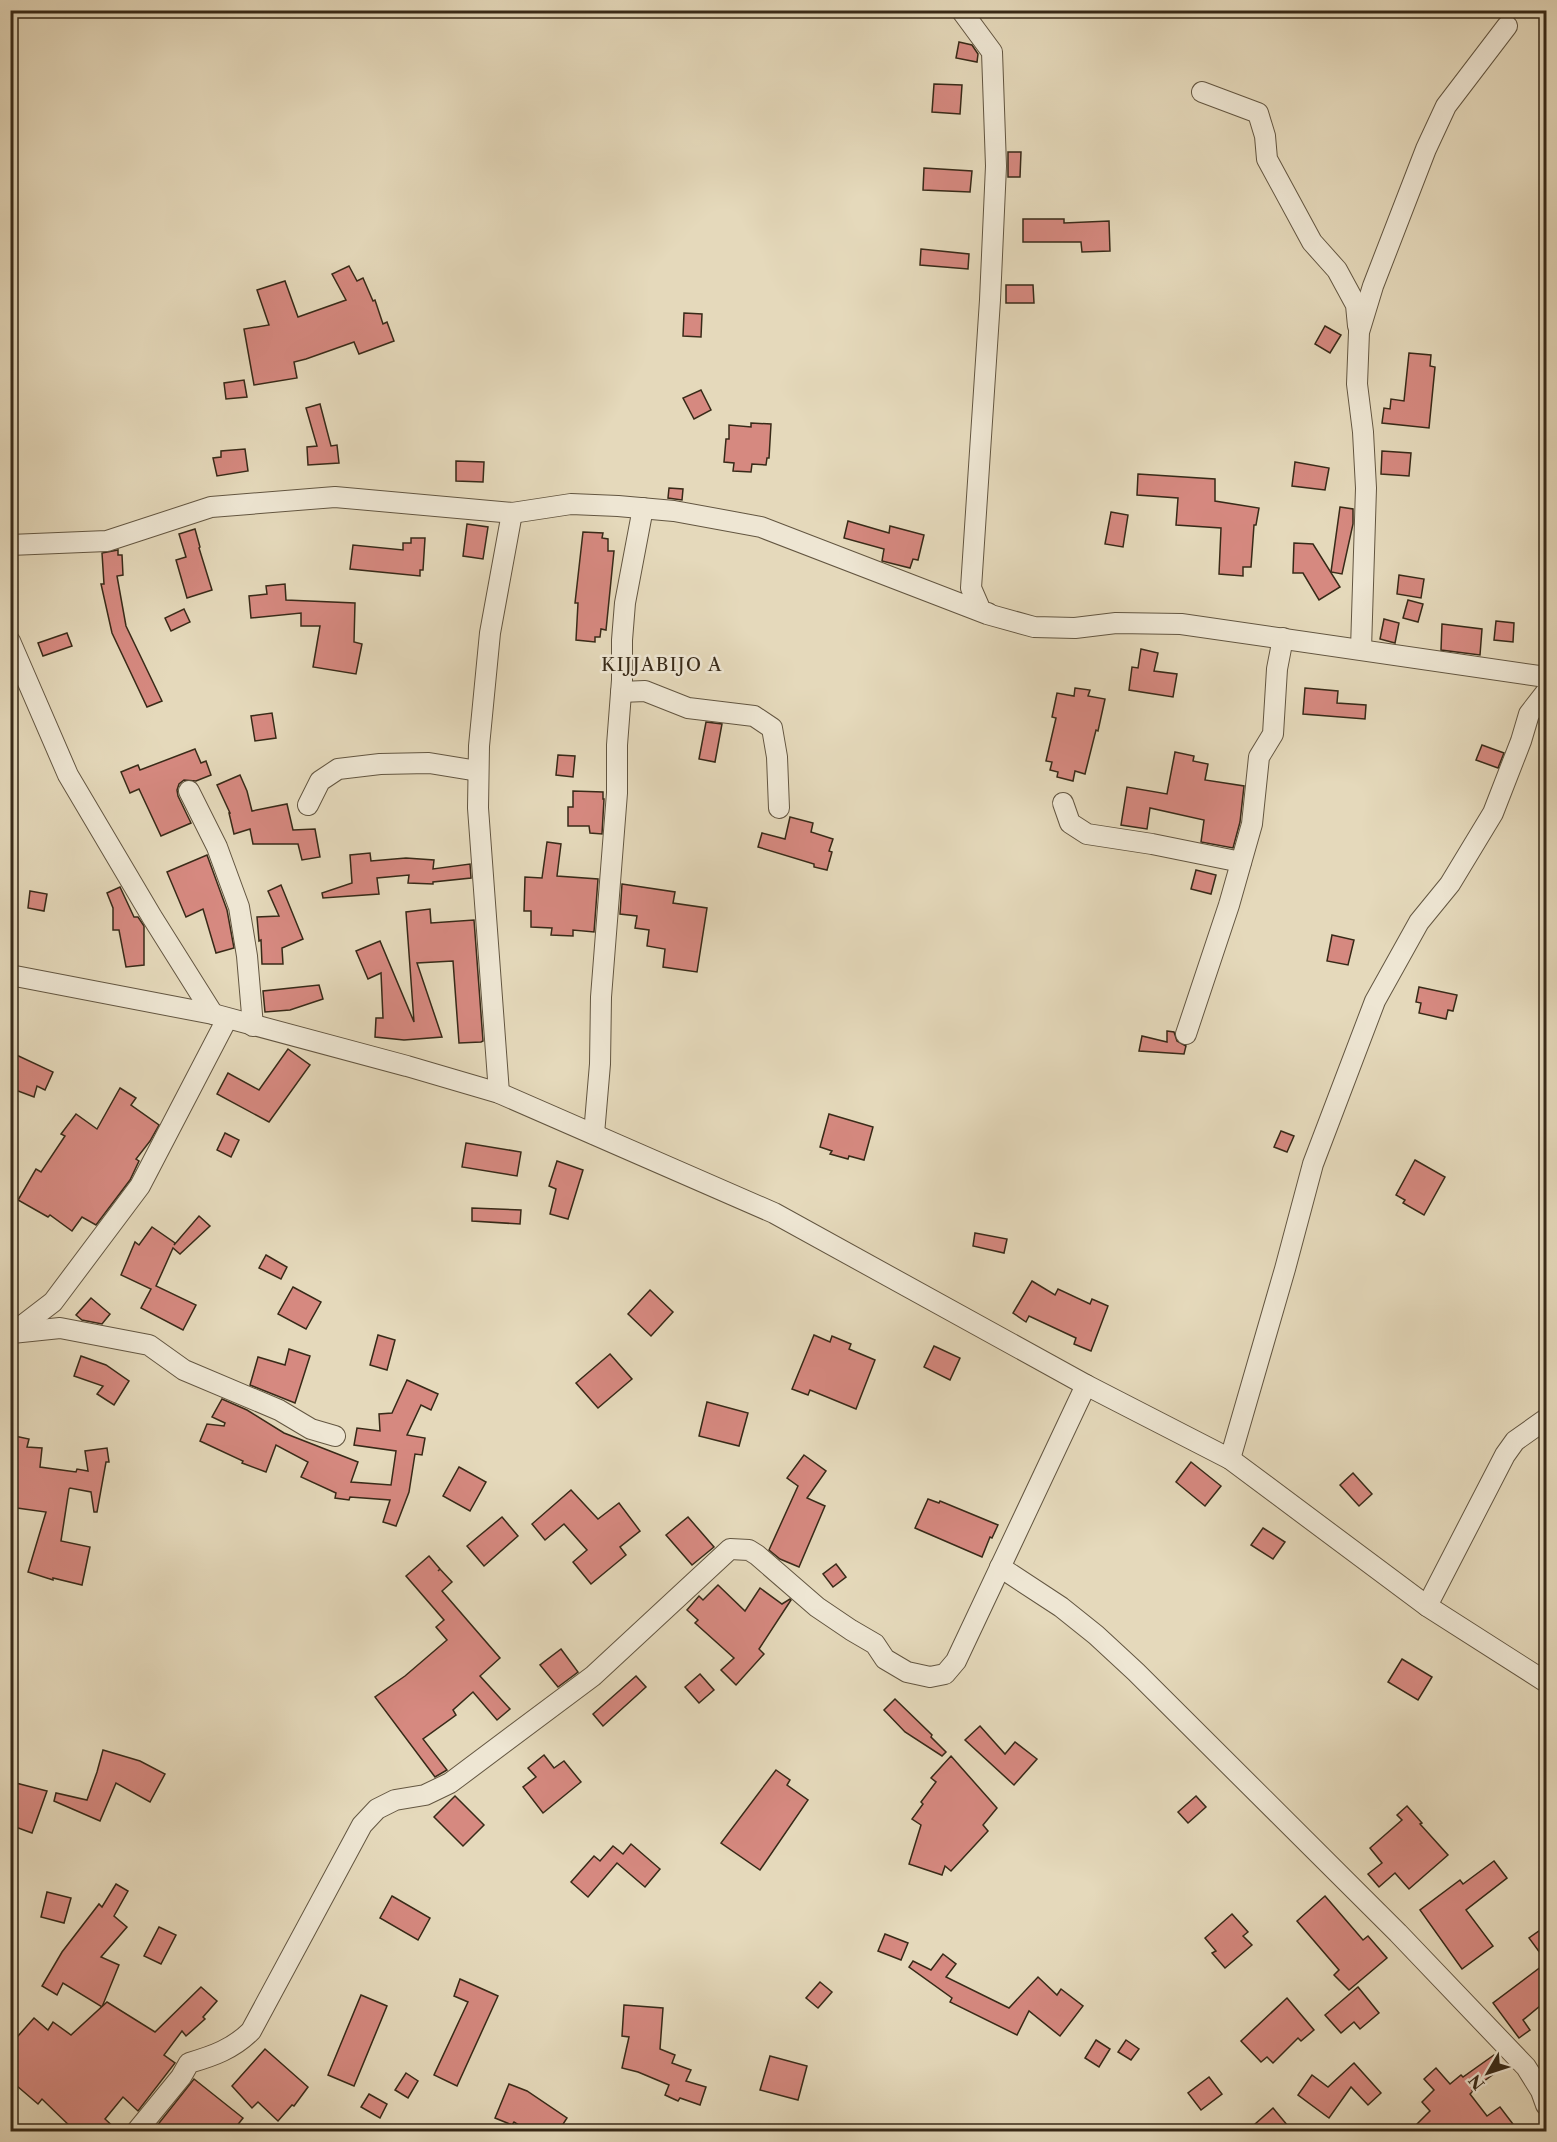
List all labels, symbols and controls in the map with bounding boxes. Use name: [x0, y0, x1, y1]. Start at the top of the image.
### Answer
district label: KIJJABIJO A: [601, 654, 723, 676]
north arrow: [1458, 2043, 1518, 2103]
text: N: [1464, 2071, 1488, 2094]

